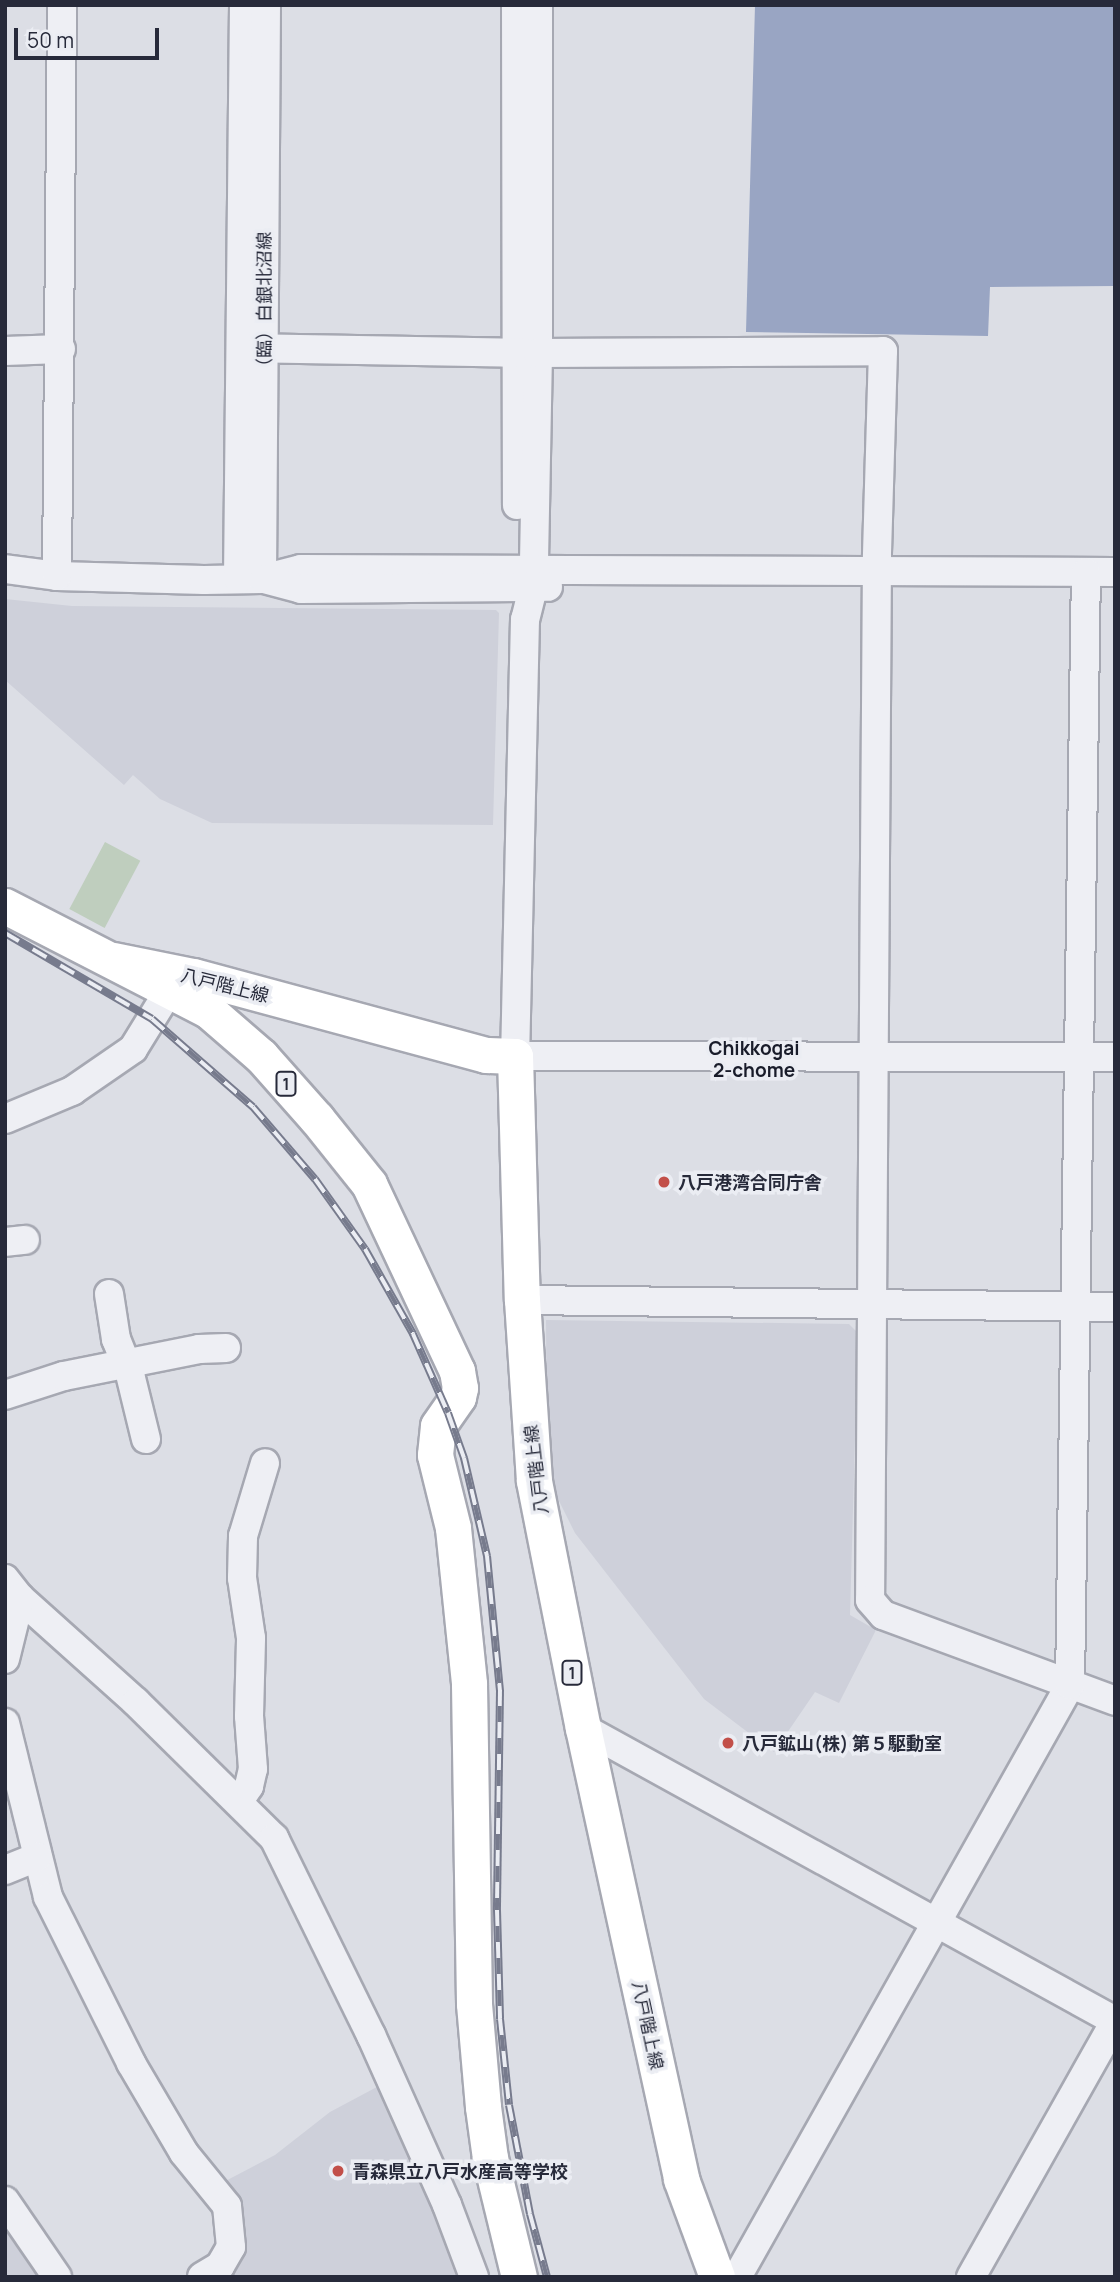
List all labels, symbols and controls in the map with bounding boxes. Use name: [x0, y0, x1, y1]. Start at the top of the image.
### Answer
scale bar: [18, 14, 163, 58]
text: 50 m: [27, 26, 74, 54]
street label: （臨）白銀北沼線: [253, 232, 275, 376]
street label: 八戸階上線: [179, 964, 271, 1006]
district label: Chikkogai 2-chome: [708, 1038, 800, 1082]
road number: 1: [274, 1072, 298, 1096]
place label: 八戸港湾合同庁舎: [678, 1171, 822, 1193]
marker: 八戸港湾合同庁舎: [656, 1174, 672, 1190]
street label: 八戸階上線: [520, 1424, 552, 1516]
road number: 1: [560, 1660, 584, 1686]
place label: 八戸鉱山(株) 第５駆動室: [742, 1732, 942, 1754]
marker: 八戸鉱山(株) 第５駆動室: [720, 1735, 736, 1751]
street label: 八戸階上線: [628, 1979, 668, 2071]
place label: 青森県立八戸水産高等学校: [352, 2160, 568, 2182]
marker: 青森県立八戸水産高等学校: [330, 2163, 346, 2179]

